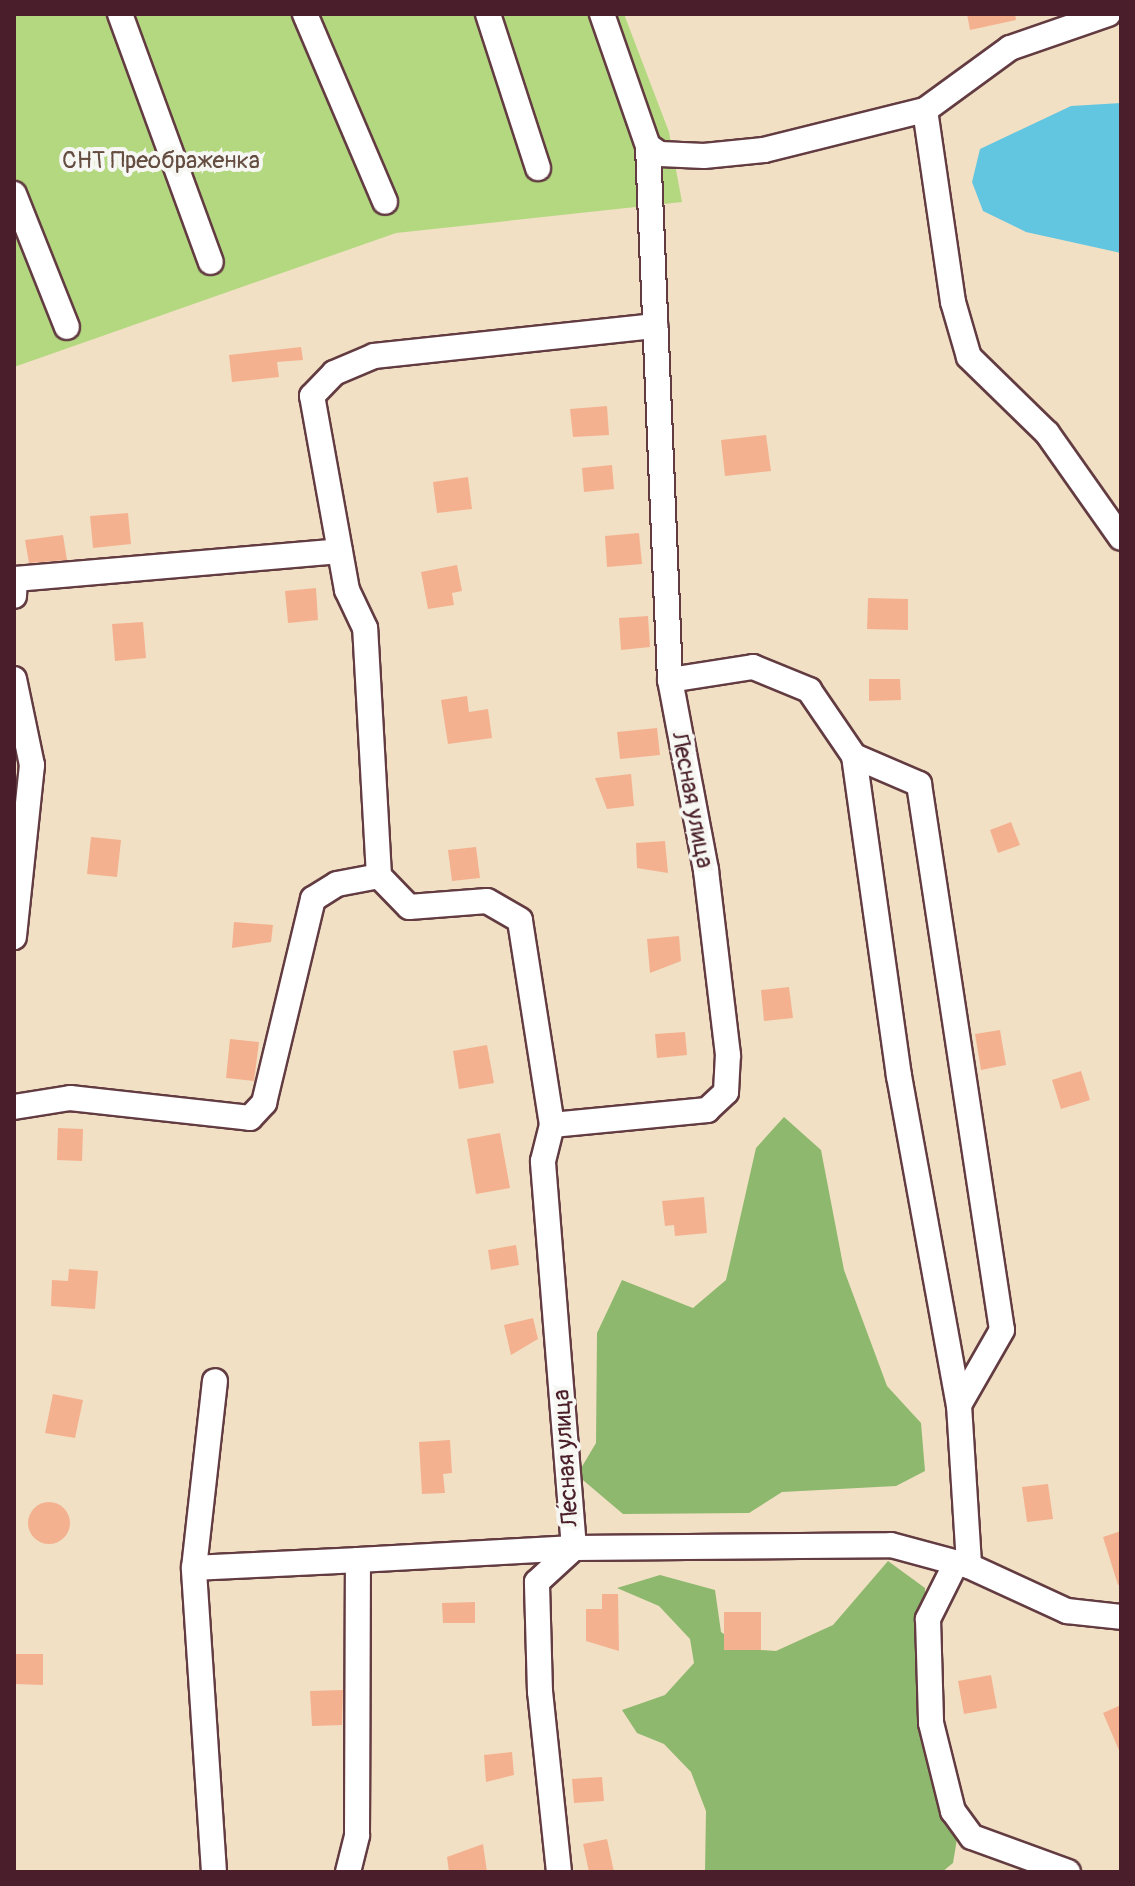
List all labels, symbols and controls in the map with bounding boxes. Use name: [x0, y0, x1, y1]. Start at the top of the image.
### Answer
park label: СНТ Преображенка: [62, 147, 260, 175]
street label: Лесная улица: [665, 730, 719, 870]
street label: Лесная улица: [547, 1388, 585, 1528]

